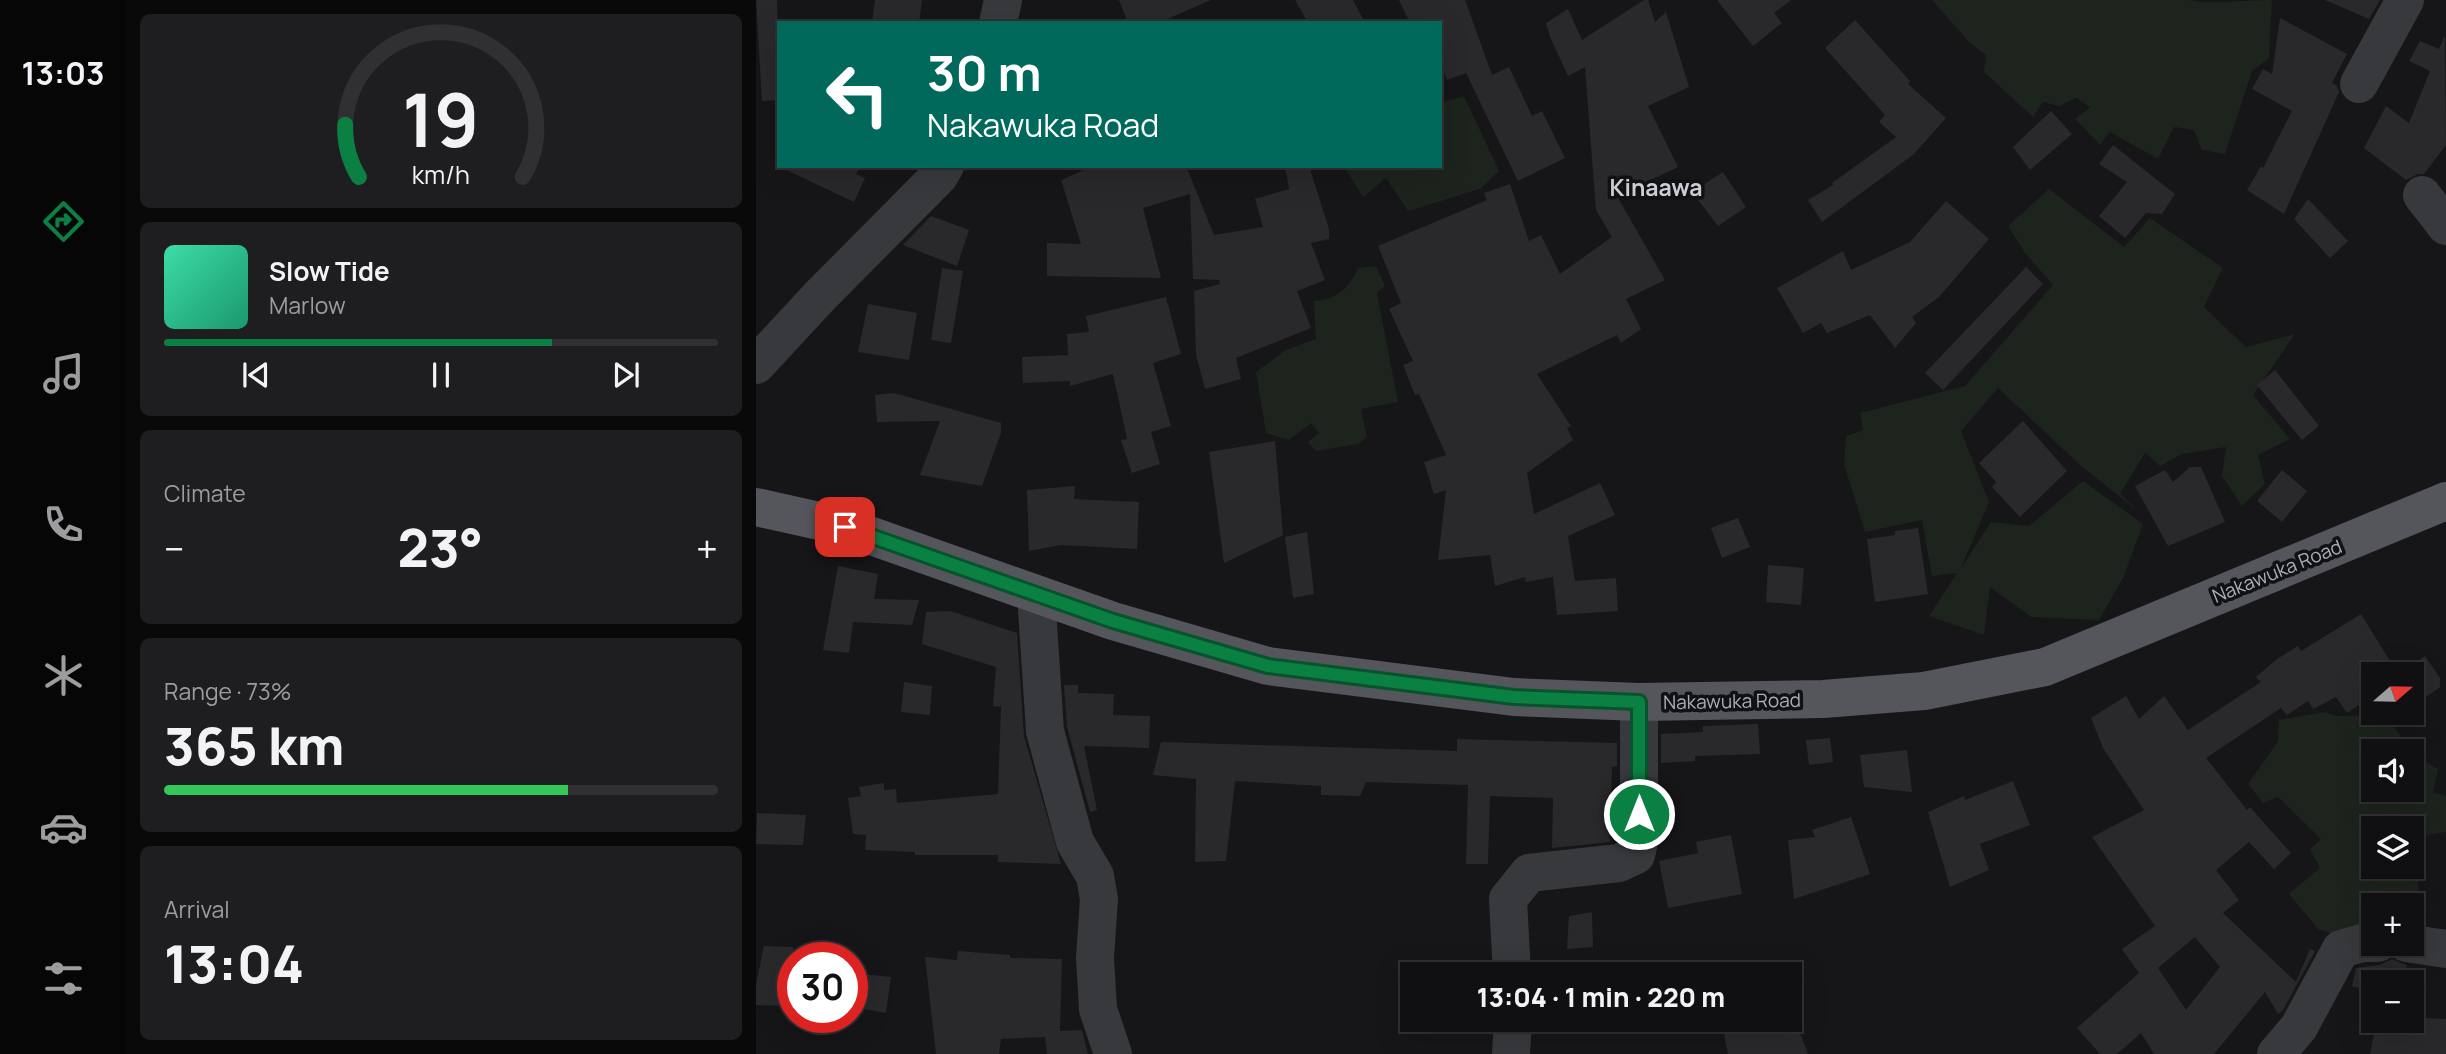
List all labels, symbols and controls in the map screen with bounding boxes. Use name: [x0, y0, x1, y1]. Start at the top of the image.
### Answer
text: 30 m: [927, 39, 1042, 106]
icon: left: [812, 49, 903, 140]
text: 13:03: [21, 51, 105, 95]
text: 19: [402, 69, 480, 169]
text: Nakawuka Road: [927, 103, 1159, 147]
text: km/h: [412, 157, 470, 192]
district label: Kinaawa: [1610, 171, 1702, 203]
icon: directions: [39, 197, 88, 246]
text: Slow Tide: [269, 253, 390, 289]
text: Marlow: [269, 289, 346, 321]
icon: music: [39, 349, 88, 398]
icon: previous: [237, 356, 275, 394]
icon: pause: [422, 356, 460, 394]
icon: next: [607, 356, 645, 394]
text: Climate: [164, 477, 246, 509]
pin: [815, 497, 875, 557]
icon: phone: [39, 500, 88, 549]
icon: arrive: [826, 508, 864, 546]
text: 23°: [398, 512, 483, 583]
text: −: [164, 522, 185, 574]
text: +: [696, 522, 718, 574]
street label: Nakawuka Road: [2208, 533, 2346, 609]
icon: climate: [39, 651, 88, 700]
north arrow: [2361, 662, 2424, 724]
map controls: [2361, 662, 2424, 1033]
text: Range · 73%: [164, 675, 291, 707]
street label: Nakawuka Road: [1663, 687, 1801, 715]
text: 365 km: [164, 710, 344, 781]
button: sound: [2361, 739, 2424, 802]
position arrow: [1602, 777, 1676, 851]
icon: car: [39, 803, 88, 852]
button: layers: [2361, 816, 2424, 879]
text: Arrival: [164, 893, 230, 925]
button: +: [2361, 893, 2424, 956]
text: 13:04: [164, 928, 304, 999]
speed limit sign: 30: [777, 942, 868, 1033]
icon: filters: [39, 954, 88, 1003]
button: −: [2361, 970, 2424, 1033]
text: 13:04 · 1 min · 220 m: [1477, 979, 1725, 1015]

